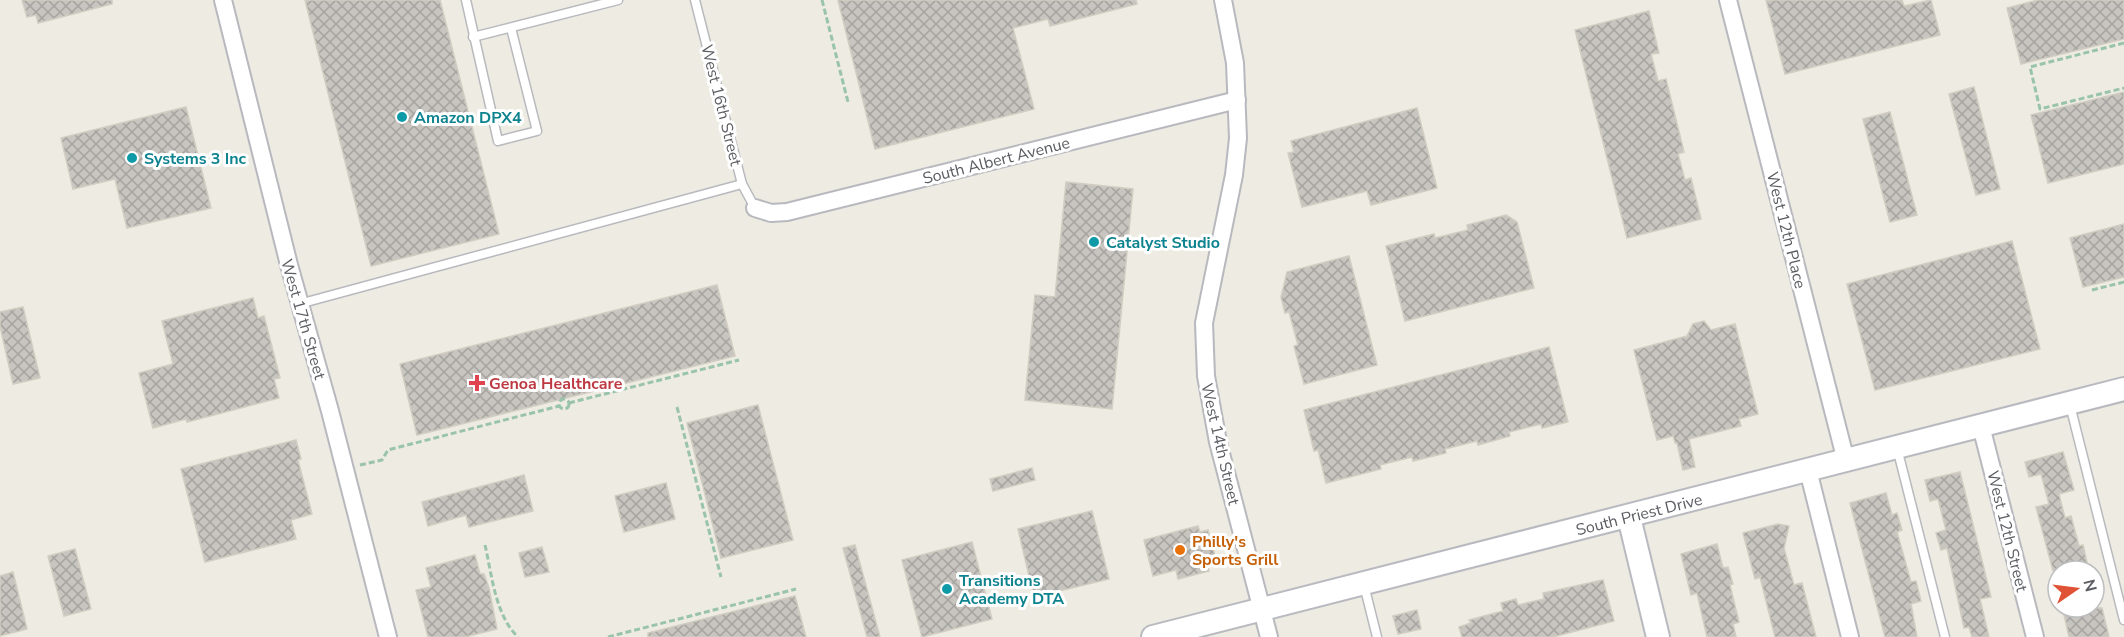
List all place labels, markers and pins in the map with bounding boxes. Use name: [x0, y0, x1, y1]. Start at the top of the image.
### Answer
place label: Amazon DPX4: [414, 107, 522, 129]
marker: Amazon DPX4: [395, 110, 409, 124]
place label: Systems 3 Inc: [144, 148, 247, 170]
marker: Systems 3 Inc: [125, 151, 139, 165]
place label: Catalyst Studio: [1106, 232, 1220, 254]
marker: Catalyst Studio: [1087, 235, 1101, 249]
place label: Genoa Healthcare: [489, 373, 623, 395]
marker: Genoa Healthcare: [470, 376, 484, 390]
place label: Philly's Sports Grill: [1192, 531, 1278, 571]
marker: Philly's Sports Grill: [1173, 543, 1187, 557]
place label: Transitions Academy DTA: [959, 570, 1064, 610]
marker: Transitions Academy DTA: [940, 582, 954, 596]

